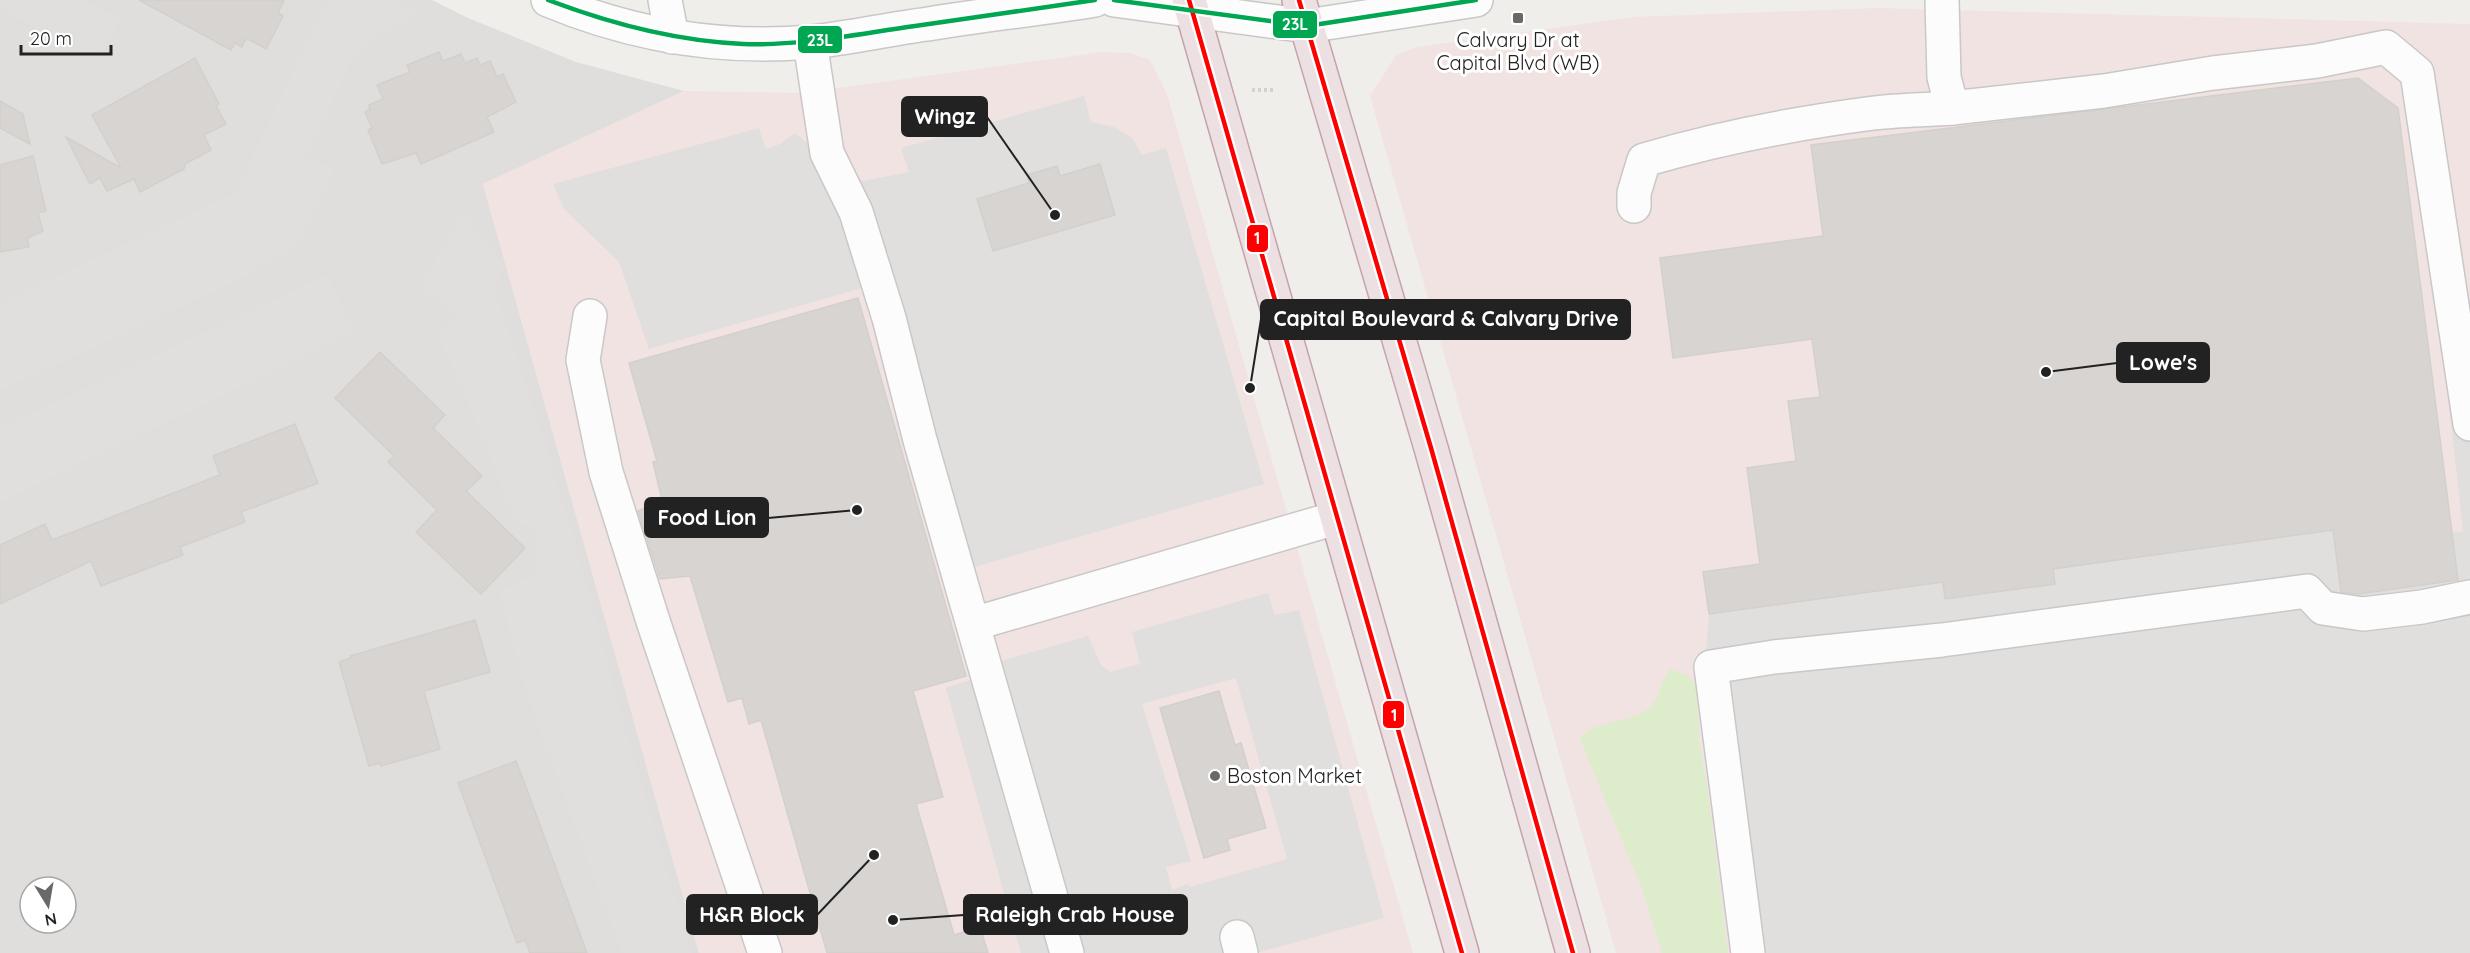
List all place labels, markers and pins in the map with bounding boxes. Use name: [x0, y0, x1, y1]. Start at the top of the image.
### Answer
marker: Calvary Dr at Capital Blvd (WB): [1511, 11, 1525, 25]
place label: Calvary Dr at Capital Blvd (WB): [1437, 27, 1599, 75]
callout: Wingz: [902, 97, 987, 136]
callout: Capital Boulevard & Calvary Drive: [1261, 300, 1630, 339]
callout: Lowe's: [2117, 343, 2209, 382]
callout: Food Lion: [645, 498, 768, 537]
place label: Boston Market: [1227, 763, 1362, 788]
marker: Boston Market: [1208, 769, 1222, 783]
callout: H&R Block: [687, 895, 817, 934]
callout: Raleigh Crab House: [964, 895, 1187, 934]

